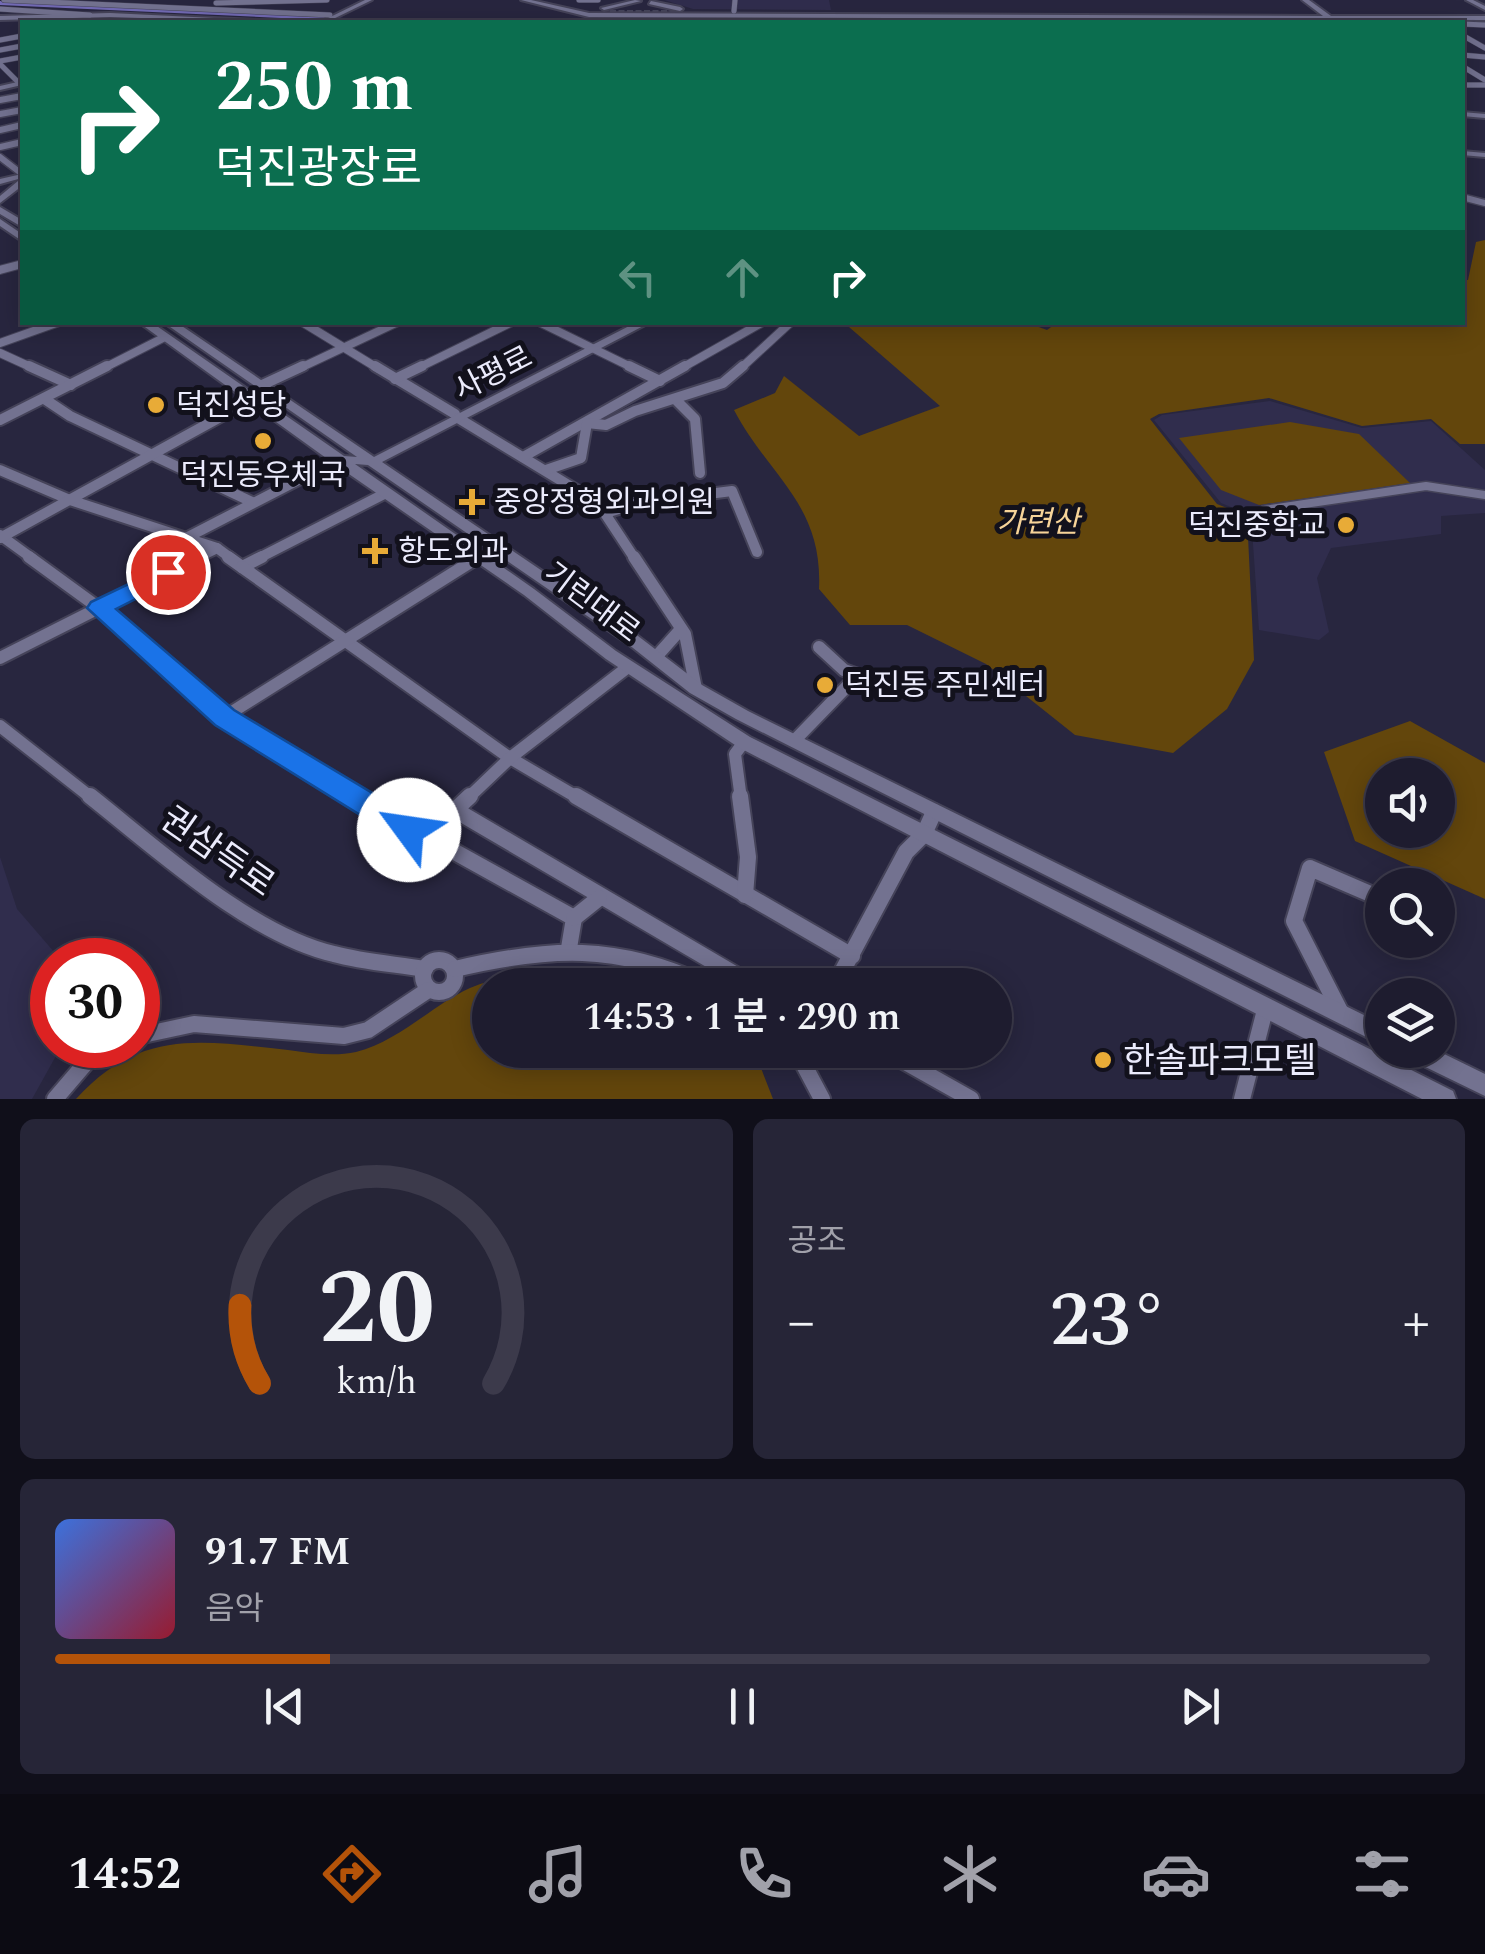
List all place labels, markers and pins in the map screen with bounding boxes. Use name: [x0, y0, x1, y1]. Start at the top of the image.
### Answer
place label: 덕진성당: [176, 383, 286, 429]
marker: 덕진성당: [145, 394, 167, 416]
marker: 덕진동우체국: [252, 430, 274, 452]
place label: 덕진동우체국: [180, 453, 346, 499]
place label: 중앙정형외과의원: [494, 480, 715, 526]
marker: 중앙정형외과의원: [459, 489, 485, 515]
place label: 덕진중학교: [1188, 503, 1326, 549]
marker: 덕진중학교: [1335, 514, 1357, 536]
place label: 항도외과: [398, 529, 508, 575]
pin: [126, 530, 211, 615]
marker: 항도외과: [362, 538, 388, 564]
place label: 덕진동 주민센터: [845, 663, 1046, 709]
marker: 덕진동 주민센터: [814, 674, 836, 696]
place label: 한솔파크모텔: [1123, 1035, 1316, 1088]
marker: 한솔파크모텔: [1092, 1049, 1114, 1071]

